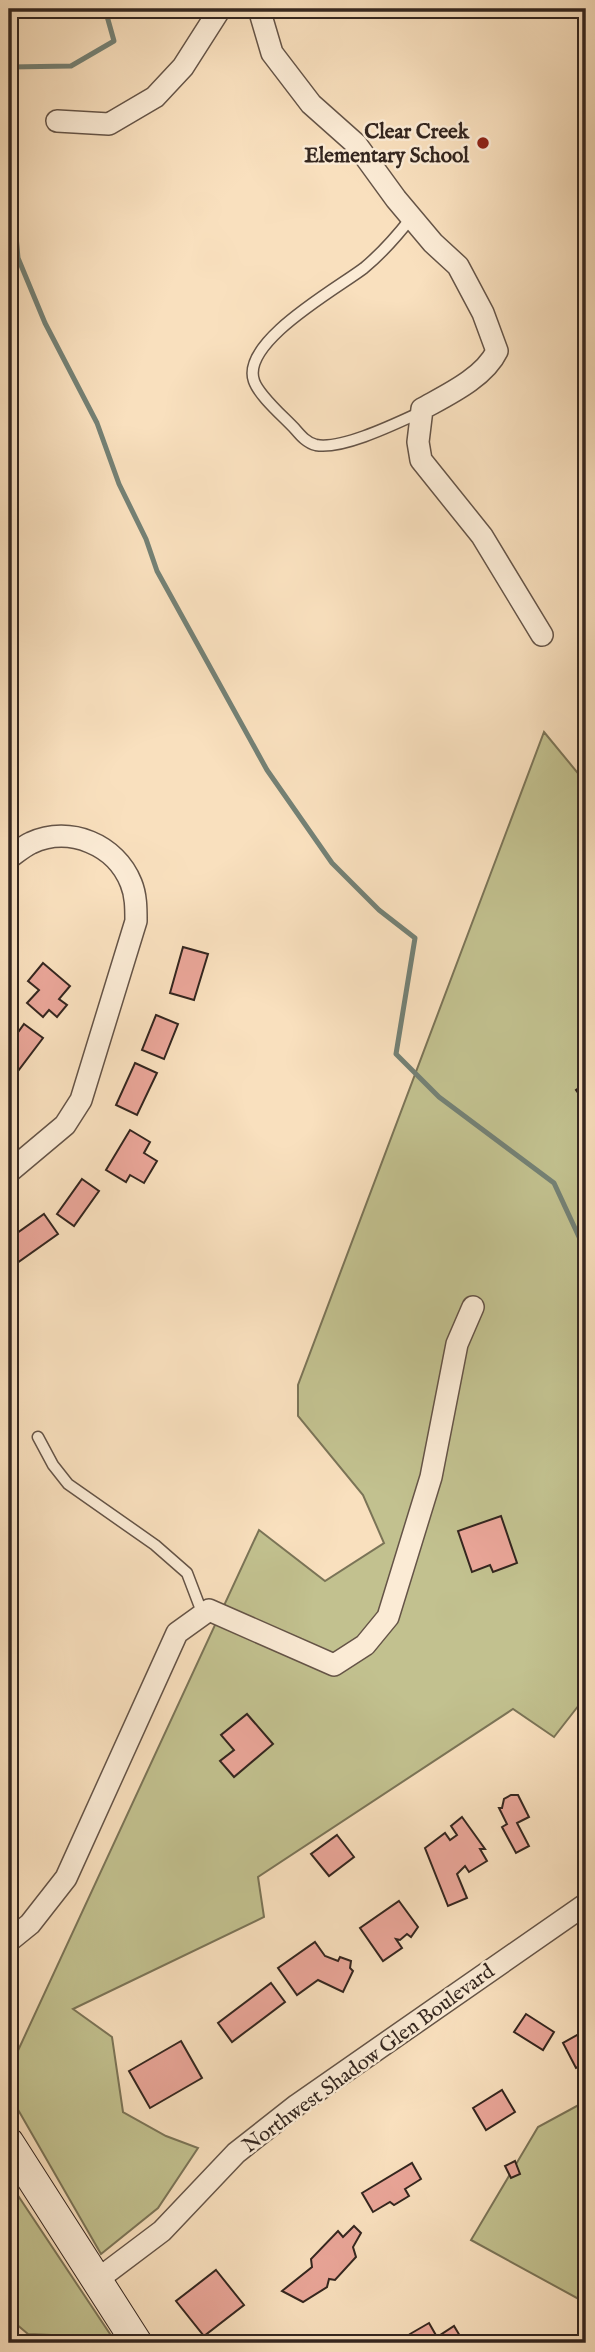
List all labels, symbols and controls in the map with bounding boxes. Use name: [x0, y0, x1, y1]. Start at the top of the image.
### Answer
place label: Clear Creek Elementary School: [304, 119, 470, 170]
marker: Clear Creek Elementary School: [475, 135, 491, 151]
street label: Northwest Shadow Glen Boulevard: [238, 1958, 501, 2160]

